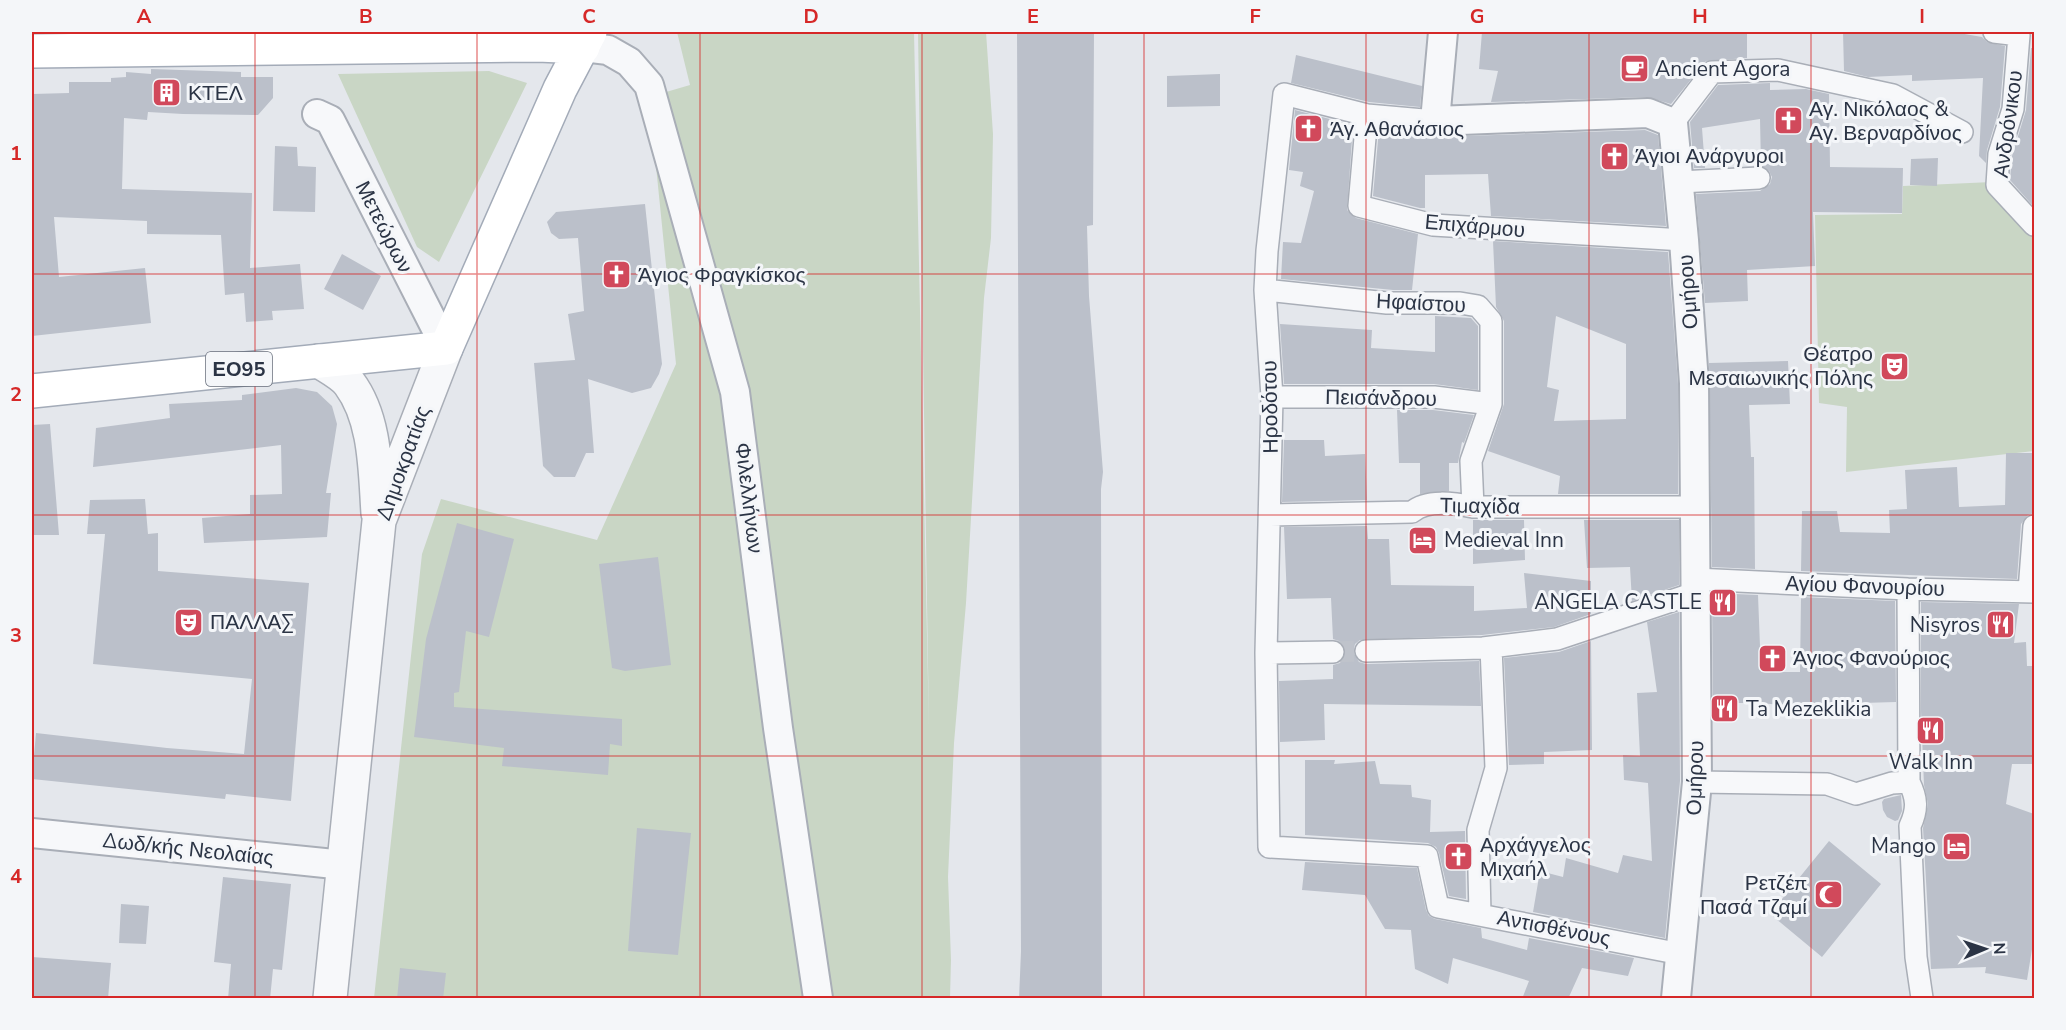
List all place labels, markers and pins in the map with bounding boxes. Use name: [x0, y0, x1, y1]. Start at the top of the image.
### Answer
cafe icon: Ancient Agora: [1618, 53, 1650, 85]
place label: Ancient Agora: [1655, 55, 1790, 83]
building icon: ΚΤΕΛ: [151, 77, 183, 109]
place label: ΚΤΕΛ: [188, 79, 243, 107]
place label: Αγ. Νικόλαος & Αγ. Βερναρδίνος: [1809, 95, 1962, 147]
church icon: Αγ. Νικόλαος & Αγ. Βερναρδίνος: [1772, 105, 1804, 137]
church icon: Άγ. Αθανάσιος: [1293, 113, 1325, 145]
place label: Άγ. Αθανάσιος: [1330, 115, 1464, 143]
church icon: Άγιοι Ανάργυροι: [1598, 140, 1630, 172]
place label: Άγιοι Ανάργυροι: [1635, 142, 1784, 170]
church icon: Άγιος Φραγκίσκος: [601, 259, 633, 291]
place label: Άγιος Φραγκίσκος: [638, 261, 806, 289]
place label: Θέατρο Μεσαιωνικής Πόλης: [1688, 340, 1873, 392]
theatre icon: Θέατρο Μεσαιωνικής Πόλης: [1878, 350, 1910, 382]
hotel icon: Medieval Inn: [1407, 524, 1439, 556]
place label: Medieval Inn: [1444, 526, 1564, 554]
restaurant icon: ANGELA CASTLE: [1707, 586, 1739, 618]
place label: ANGELA CASTLE: [1534, 588, 1702, 616]
theatre icon: ΠΑΛΛΑΣ: [173, 606, 205, 638]
place label: ΠΑΛΛΑΣ: [210, 608, 294, 636]
restaurant icon: Nisyros: [1985, 609, 2017, 641]
place label: Nisyros: [1910, 611, 1980, 639]
church icon: Άγιος Φανούριος: [1756, 642, 1788, 674]
place label: Άγιος Φανούριος: [1793, 644, 1950, 672]
restaurant icon: Ta Mezeklikia: [1709, 693, 1741, 725]
place label: Ta Mezeklikia: [1746, 695, 1871, 723]
restaurant icon: Walk Inn: [1915, 715, 1947, 747]
place label: Walk Inn: [1889, 748, 1973, 776]
hotel icon: Mango: [1941, 830, 1973, 862]
place label: Αρχάγγελος Μιχαήλ: [1480, 831, 1591, 883]
place label: Mango: [1871, 832, 1936, 860]
church icon: Αρχάγγελος Μιχαήλ: [1443, 841, 1475, 873]
place label: Ρετζέπ Πασά Τζαμί: [1700, 869, 1808, 921]
mosque icon: Ρετζέπ Πασά Τζαμί: [1812, 879, 1844, 911]

